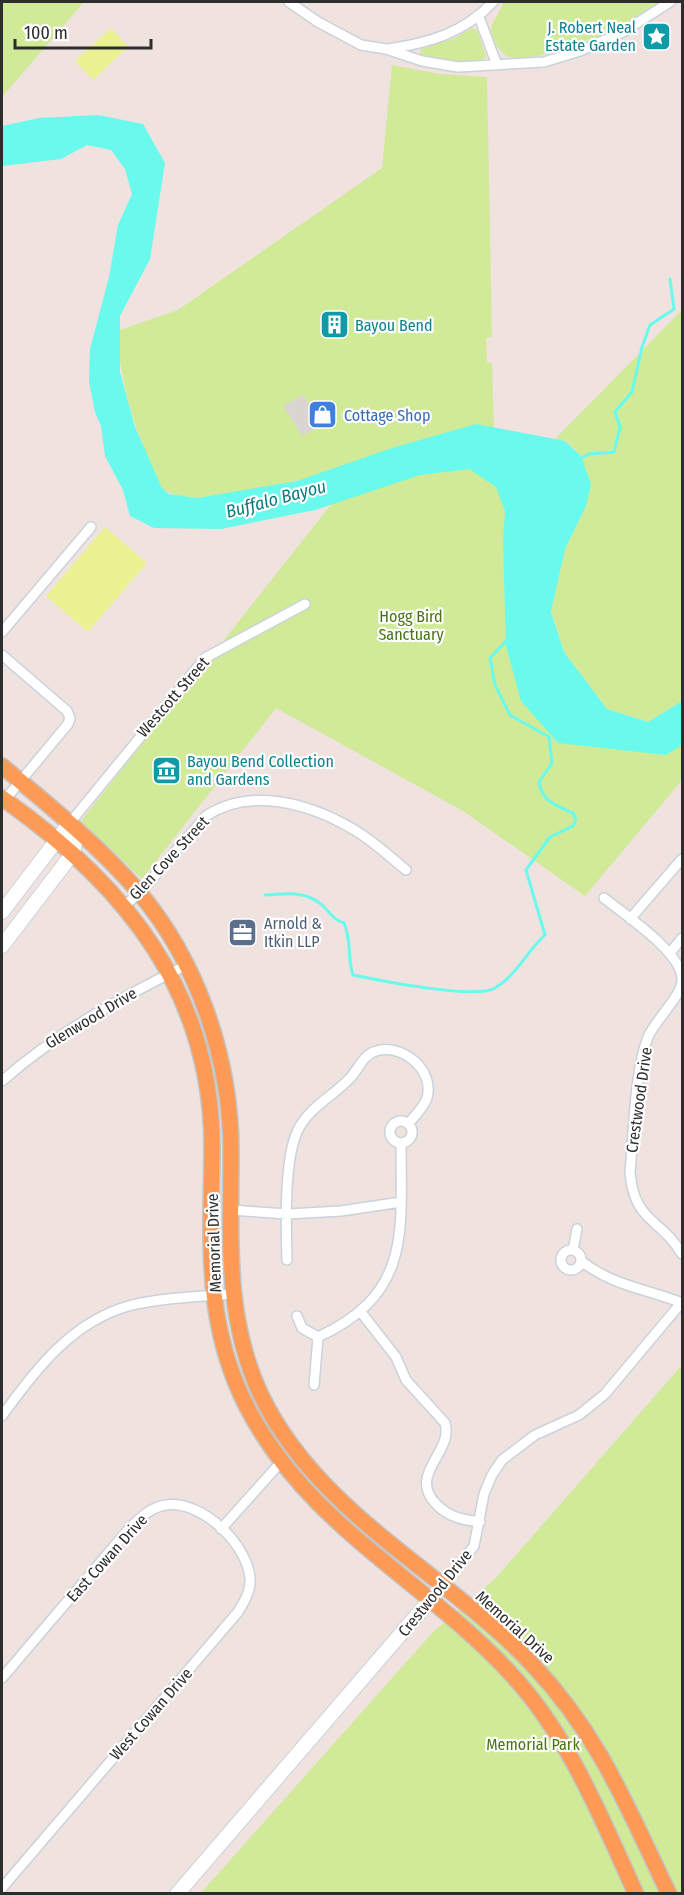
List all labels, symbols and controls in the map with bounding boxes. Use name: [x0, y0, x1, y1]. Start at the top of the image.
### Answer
scale bar: [15, 12, 152, 50]
place label: J. Robert Neal Estate Garden: [545, 18, 636, 55]
place icon: J. Robert Neal Estate Garden: [641, 20, 673, 52]
text: 100 m: [24, 22, 68, 44]
building icon: Bayou Bend: [318, 309, 350, 341]
place label: Bayou Bend: [355, 316, 433, 335]
shop icon: Cottage Shop: [307, 399, 339, 431]
place label: Cottage Shop: [344, 406, 430, 425]
water label: Buffalo Bayou: [223, 475, 329, 523]
park label: Hogg Bird Sanctuary: [378, 607, 444, 644]
street label: Westcott Street: [133, 652, 213, 741]
place label: Bayou Bend Collection and Gardens: [187, 752, 334, 789]
museum icon: Bayou Bend Collection and Gardens: [150, 754, 182, 786]
street label: Glen Cove Street: [125, 812, 213, 904]
place label: Arnold & Itkin LLP: [264, 914, 322, 951]
office icon: Arnold & Itkin LLP: [227, 916, 259, 948]
street label: Glenwood Drive: [42, 983, 140, 1053]
street label: Crestwood Drive: [622, 1046, 656, 1154]
street label: Memorial Drive: [203, 1193, 225, 1293]
street label: East Cowan Drive: [63, 1510, 151, 1606]
street label: Crestwood Drive: [394, 1546, 476, 1640]
street label: Memorial Drive: [472, 1587, 558, 1667]
street label: West Cowan Drive: [106, 1664, 196, 1764]
park label: Memorial Park: [486, 1735, 580, 1754]

